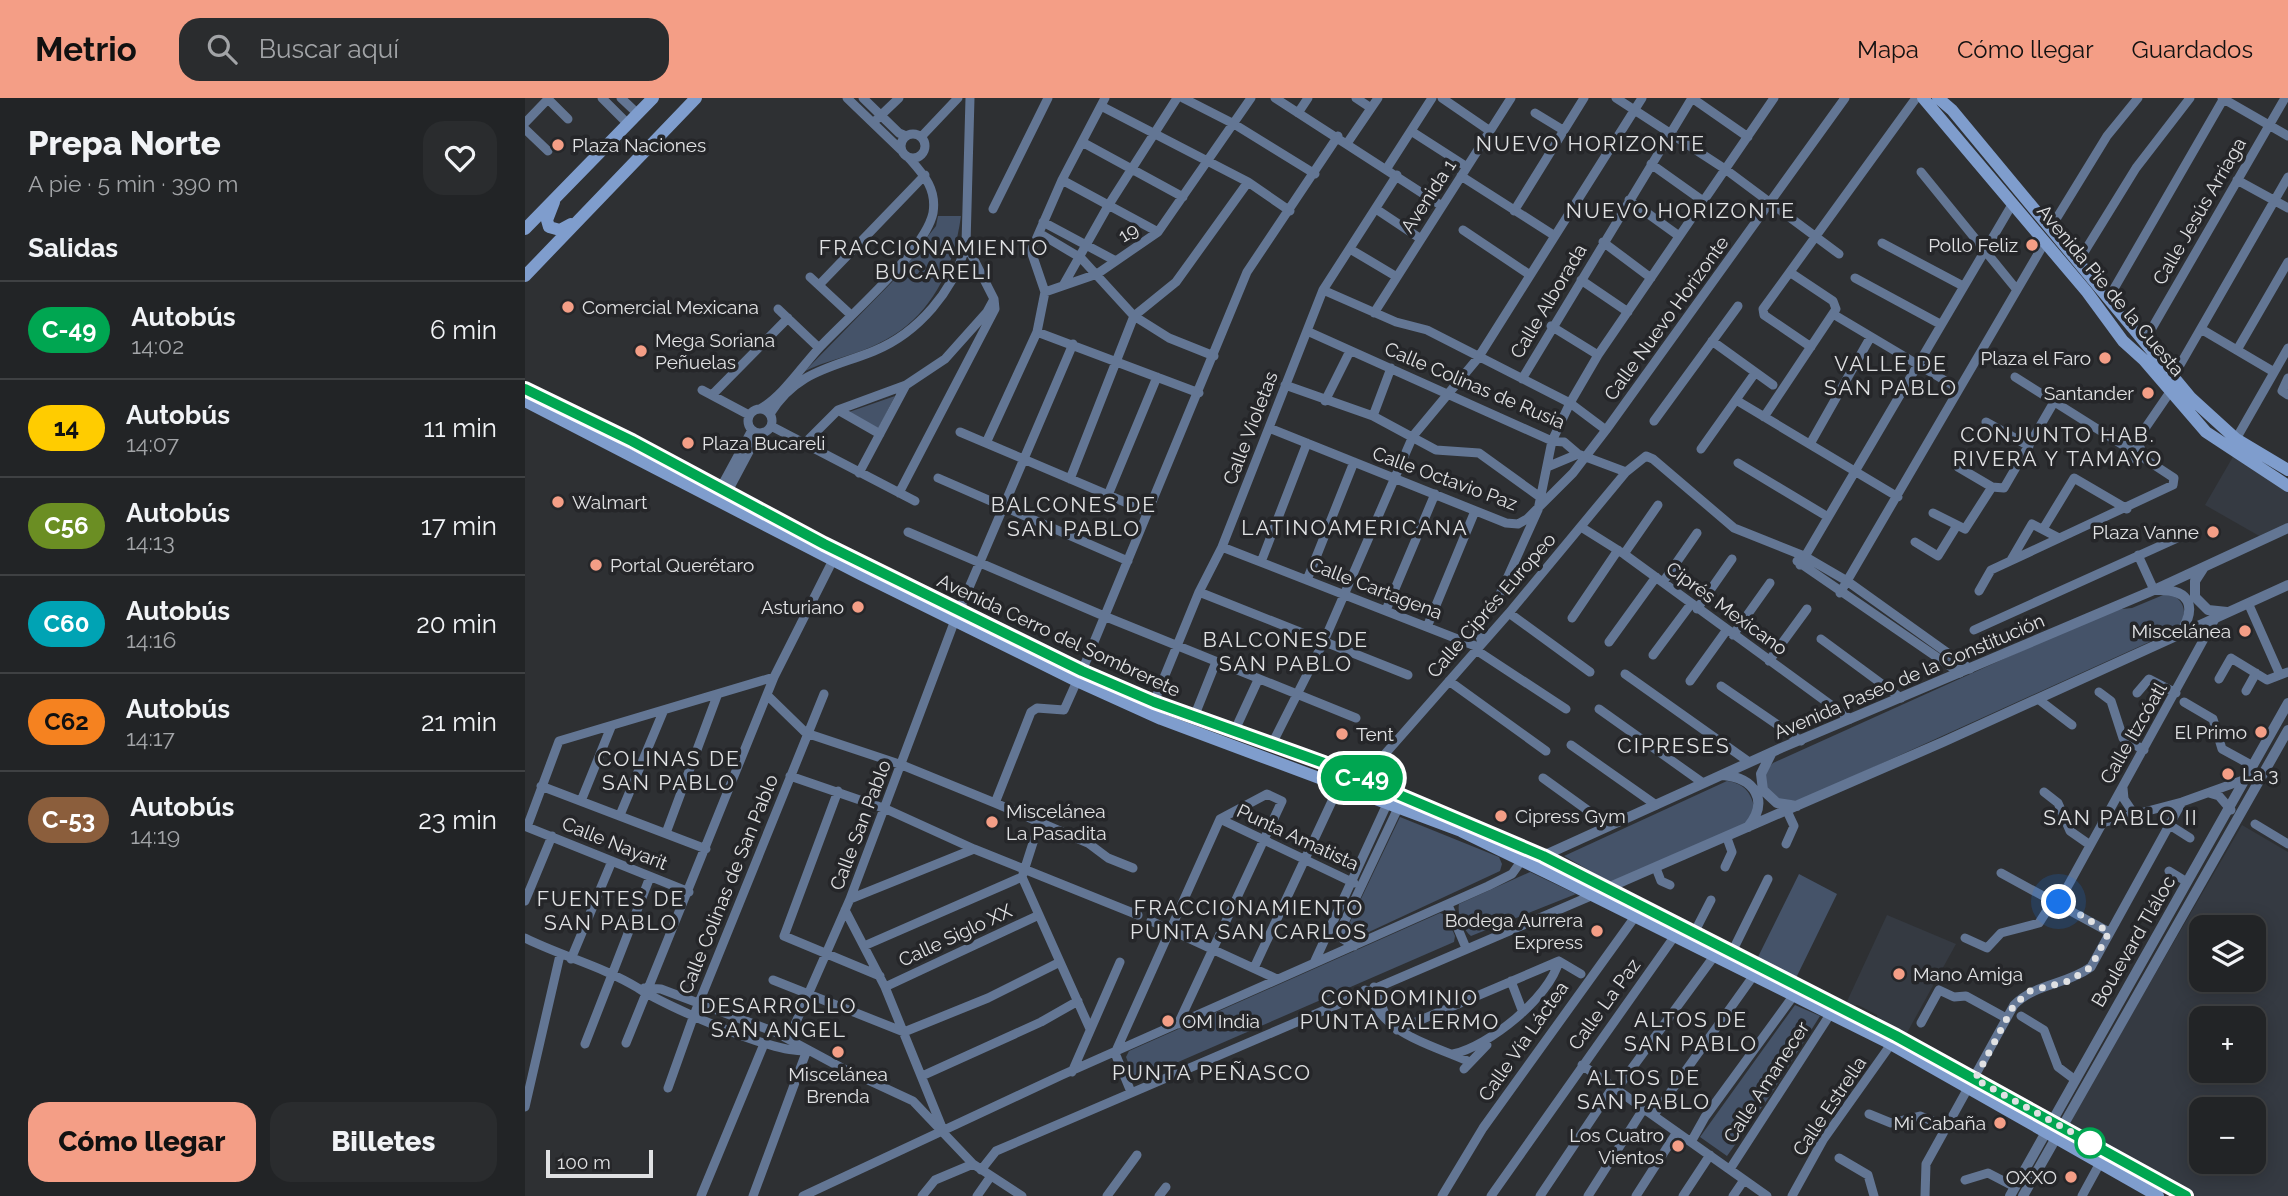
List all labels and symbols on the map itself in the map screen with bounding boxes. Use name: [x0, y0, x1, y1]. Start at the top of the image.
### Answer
district label: NUEVO HORIZONTE: [1476, 131, 1706, 156]
place label: Plaza Naciones: [572, 134, 706, 156]
street label: Calle Jesús Arriaga: [2148, 134, 2250, 288]
marker: Plaza Naciones: [550, 137, 566, 153]
street label: Avenida 1: [1396, 155, 1460, 237]
district label: NUEVO HORIZONTE: [1566, 198, 1796, 223]
street label: Avenida Pie de la Cuesta: [2033, 200, 2189, 380]
street label: 19: [1114, 218, 1142, 246]
street label: Calle Nuevo Horizonte: [1599, 232, 1733, 404]
place label: Pollo Feliz: [1928, 234, 2018, 256]
district label: FRACCIONAMIENTO BUCARELI: [819, 235, 1049, 284]
marker: Pollo Feliz: [2024, 237, 2040, 253]
street label: Calle Alborada: [1505, 240, 1591, 362]
place label: Comercial Mexicana: [582, 296, 759, 318]
marker: Comercial Mexicana: [560, 299, 576, 315]
place label: Mega Soriana Peñuelas: [655, 329, 775, 373]
street label: Calle Colinas de Rusia: [1381, 337, 1569, 433]
marker: Mega Soriana Peñuelas: [633, 343, 649, 359]
place label: Plaza el Faro: [1981, 347, 2091, 369]
marker: Plaza el Faro: [2097, 350, 2113, 366]
district label: VALLE DE SAN PABLO: [1824, 351, 1958, 400]
street label: Calle Violetas: [1218, 368, 1282, 488]
place label: Santander: [2044, 382, 2134, 404]
marker: Santander: [2140, 385, 2156, 401]
district label: CONJUNTO HAB. RIVERA Y TAMAYO: [1953, 422, 2163, 471]
place label: Plaza Bucareli: [702, 432, 825, 454]
marker: Plaza Bucareli: [680, 435, 696, 451]
street label: Calle Octavio Paz: [1370, 442, 1520, 514]
place label: Walmart: [572, 491, 648, 513]
district label: BALCONES DE SAN PABLO: [991, 492, 1157, 541]
marker: Walmart: [550, 494, 566, 510]
district label: LATINOAMERICANA: [1241, 515, 1469, 540]
place label: Plaza Vanne: [2092, 521, 2199, 543]
marker: Plaza Vanne: [2205, 524, 2221, 540]
street label: Calle Ciprés Europeo: [1422, 528, 1560, 682]
street label: Calle Cartagena: [1306, 552, 1446, 624]
place label: Portal Querétaro: [610, 554, 754, 576]
marker: Portal Querétaro: [588, 557, 604, 573]
street label: Ciprés Mexicano: [1662, 557, 1792, 659]
street label: Avenida Cerro del Sombrerete: [934, 569, 1184, 701]
place label: Asturiano: [761, 596, 844, 618]
marker: Asturiano: [850, 599, 866, 615]
street label: Avenida Paseo de la Constitución: [1770, 609, 2048, 743]
place label: Miscelánea: [2131, 620, 2231, 642]
marker: Miscelánea: [2237, 623, 2253, 639]
district label: BALCONES DE SAN PABLO: [1203, 627, 1369, 676]
street label: Calle Itzcóatl: [2095, 678, 2171, 788]
place label: El Primo: [2175, 721, 2247, 743]
place label: Tent: [1356, 723, 1395, 745]
marker: El Primo: [2253, 724, 2269, 740]
marker: Tent: [1334, 726, 1350, 742]
district label: CIPRESES: [1617, 733, 1731, 758]
district label: COLINAS DE SAN PABLO: [597, 746, 741, 795]
line badge: C-49: [1313, 755, 1411, 801]
street label: Calle San Pablo: [825, 757, 895, 893]
place label: La 3: [2242, 763, 2278, 785]
marker: La 3: [2220, 766, 2236, 782]
street label: Calle Colinas de San Pablo: [674, 771, 782, 997]
street label: Punta Amatista: [1234, 799, 1362, 875]
place label: Miscelánea La Pasadita: [1006, 800, 1107, 844]
place label: Cipress Gym: [1515, 805, 1626, 827]
district label: SAN PABLO II: [2043, 805, 2199, 830]
marker: Cipress Gym: [1493, 808, 1509, 824]
street label: Calle Nayarit: [559, 812, 672, 874]
marker: Miscelánea La Pasadita: [984, 814, 1000, 830]
street label: Boulevard Tláloc: [2086, 871, 2180, 1011]
your location: [2041, 884, 2076, 919]
district label: FUENTES DE SAN PABLO: [537, 886, 685, 935]
district label: FRACCIONAMIENTO PUNTA SAN CARLOS: [1130, 895, 1368, 944]
street label: Calle Siglo XX: [895, 899, 1015, 971]
place label: Bodega Aurrera Express: [1445, 909, 1583, 953]
marker: Bodega Aurrera Express: [1589, 923, 1605, 939]
street label: Calle La Paz: [1564, 954, 1644, 1054]
place label: Mano Amiga: [1913, 963, 2023, 985]
marker: Mano Amiga: [1891, 966, 1907, 982]
street label: Calle Vía Láctea: [1474, 977, 1572, 1105]
district label: CONDOMINIO PUNTA PALERMO: [1300, 985, 1500, 1034]
district label: DESARROLLO SAN ANGEL: [700, 993, 858, 1042]
district label: ALTOS DE SAN PABLO: [1624, 1007, 1758, 1056]
place label: OM India: [1182, 1010, 1260, 1032]
marker: OM India: [1160, 1013, 1176, 1029]
street label: Calle Amanecer: [1719, 1017, 1814, 1147]
marker: Miscelánea Brenda: [830, 1044, 846, 1060]
street label: Calle Estrella: [1788, 1052, 1870, 1160]
district label: PUNTA PEÑASCO: [1112, 1060, 1312, 1085]
place label: Miscelánea Brenda: [788, 1063, 888, 1107]
district label: ALTOS DE SAN PABLO: [1577, 1065, 1711, 1114]
place label: Mi Cabaña: [1893, 1112, 1986, 1134]
marker: Mi Cabaña: [1992, 1115, 2008, 1131]
place label: Los Cuatro Vientos: [1569, 1124, 1664, 1168]
unlabelled marker: [2075, 1128, 2105, 1158]
marker: Los Cuatro Vientos: [1670, 1138, 1686, 1154]
scale bar: [546, 1147, 653, 1179]
place label: OXXO: [2006, 1166, 2057, 1188]
marker: OXXO: [2063, 1169, 2079, 1185]

